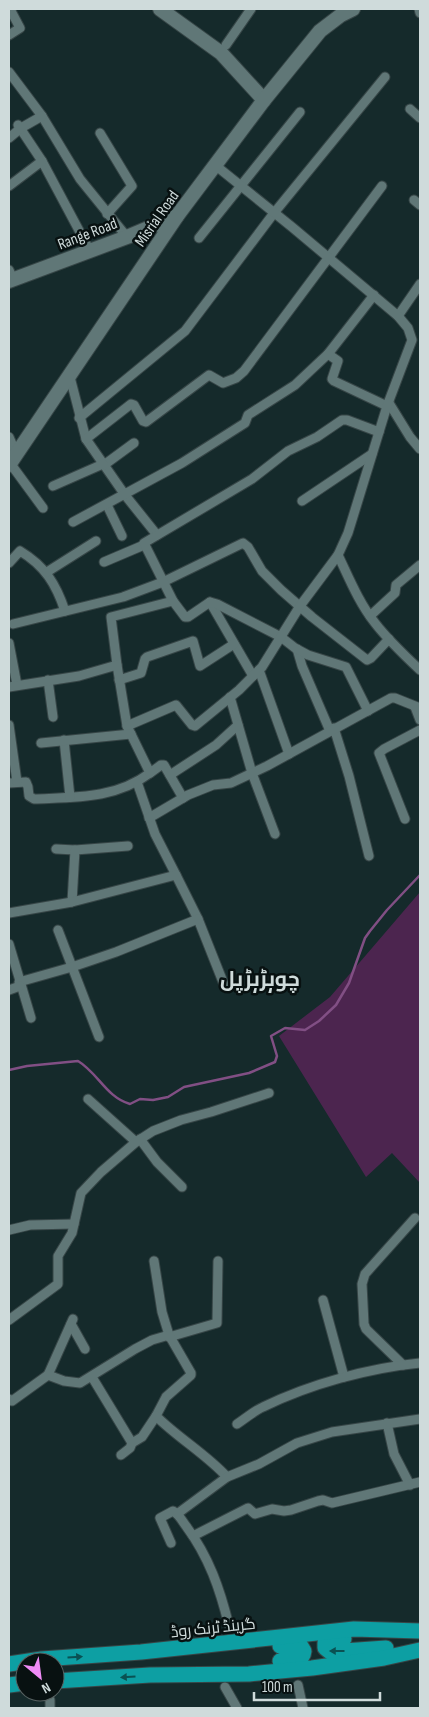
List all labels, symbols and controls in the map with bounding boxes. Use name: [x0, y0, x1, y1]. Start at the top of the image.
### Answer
street label: Misrial Road: [131, 187, 183, 251]
street label: Range Road: [55, 214, 120, 254]
district label: چوہڑہڑپل: [220, 967, 300, 994]
street label: گرینڈ ٹرنک روڈ: [170, 1615, 257, 1642]
one-way arrow: [328, 1647, 344, 1655]
north arrow: [15, 1652, 65, 1702]
one-way arrow: [67, 1652, 83, 1660]
scale bar: [254, 1670, 380, 1702]
one-way arrow: [120, 1673, 136, 1681]
text: 100 m: [262, 1678, 293, 1697]
text: N: [39, 1679, 53, 1697]

